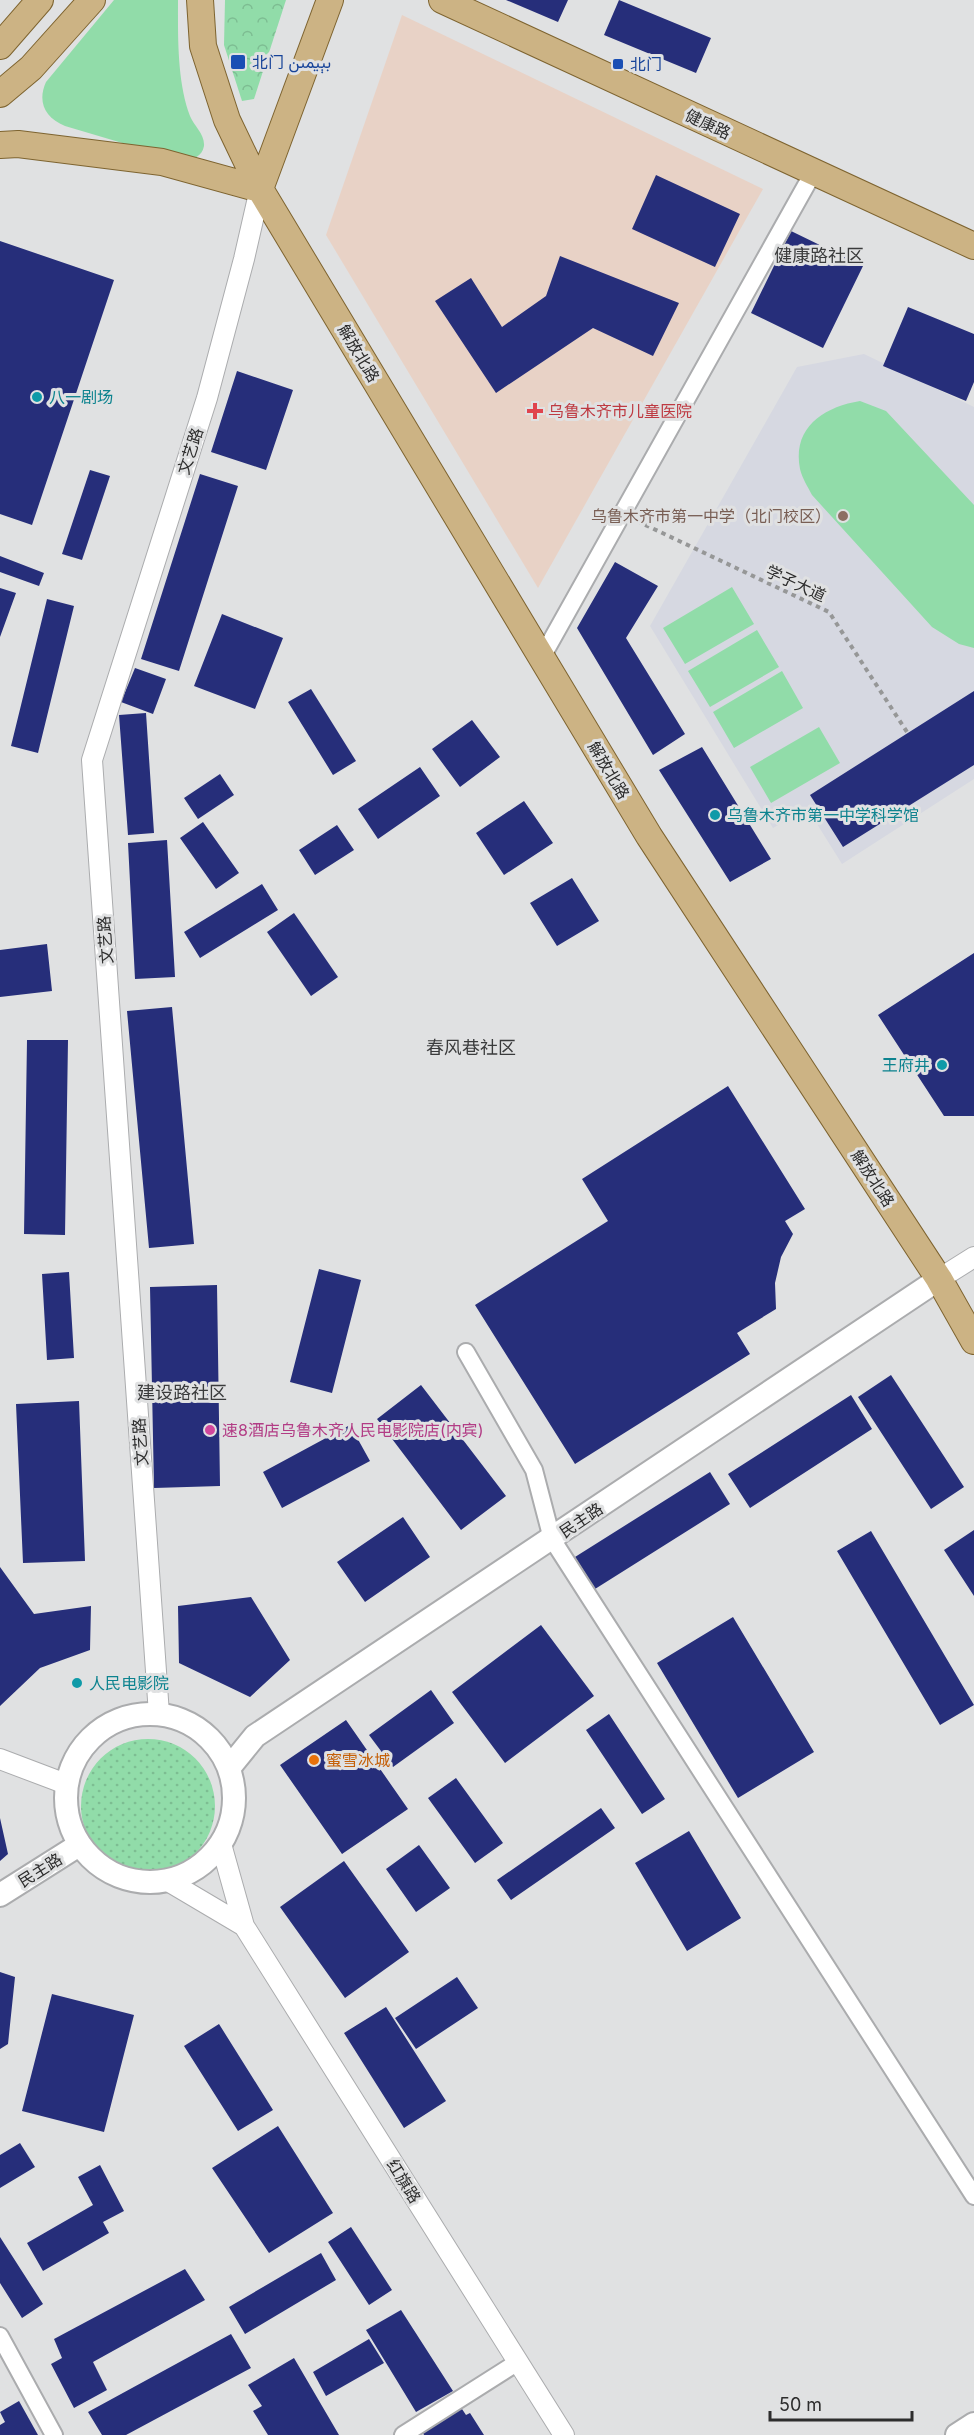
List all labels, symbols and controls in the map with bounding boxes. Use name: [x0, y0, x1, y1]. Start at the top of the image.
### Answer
place label: 北门 بېيمىن: [252, 52, 331, 74]
marker: 北门 بېيمىن: [229, 53, 247, 71]
place label: 北门: [630, 54, 662, 74]
marker: 北门: [611, 57, 625, 71]
street label: 健康路: [682, 105, 734, 143]
district label: 健康路社区: [774, 245, 864, 266]
street label: 解放北路: [334, 320, 384, 386]
place label: 八一剧场: [49, 387, 113, 407]
marker: 八一剧场: [30, 390, 44, 404]
place label: 乌鲁木齐市儿童医院: [548, 401, 692, 421]
marker: 乌鲁木齐市儿童医院: [526, 402, 544, 420]
street label: 文艺路: [173, 425, 207, 477]
place label: 乌鲁木齐市第一中学（北门校区）: [591, 506, 831, 526]
marker: 乌鲁木齐市第一中学（北门校区）: [836, 509, 850, 523]
street label: 学子大道: [763, 560, 829, 606]
street label: 解放北路: [584, 737, 634, 803]
place label: 乌鲁木齐市第一中学科学馆: [727, 805, 919, 825]
marker: 乌鲁木齐市第一中学科学馆: [708, 808, 722, 822]
street label: 文艺路: [93, 915, 117, 965]
district label: 春风巷社区: [426, 1037, 516, 1058]
place label: 王府井: [882, 1055, 930, 1075]
marker: 王府井: [935, 1058, 949, 1072]
street label: 解放北路: [847, 1146, 899, 1210]
district label: 建设路社区: [137, 1382, 227, 1403]
street label: 文艺路: [128, 1417, 152, 1467]
place label: 速8酒店乌鲁木齐人民电影院店(内宾): [222, 1420, 484, 1440]
marker: 速8酒店乌鲁木齐人民电影院店(内宾): [203, 1423, 217, 1437]
street label: 民主路: [556, 1498, 606, 1542]
place label: 人民电影院: [89, 1673, 169, 1693]
marker: 人民电影院: [70, 1676, 84, 1690]
place label: 蜜雪冰城: [326, 1750, 390, 1770]
marker: 蜜雪冰城: [307, 1753, 321, 1767]
street label: 民主路: [14, 1849, 66, 1891]
street label: 红旗路: [383, 2155, 425, 2207]
scale bar: [770, 2384, 912, 2422]
text: 50 m: [779, 2394, 822, 2415]

